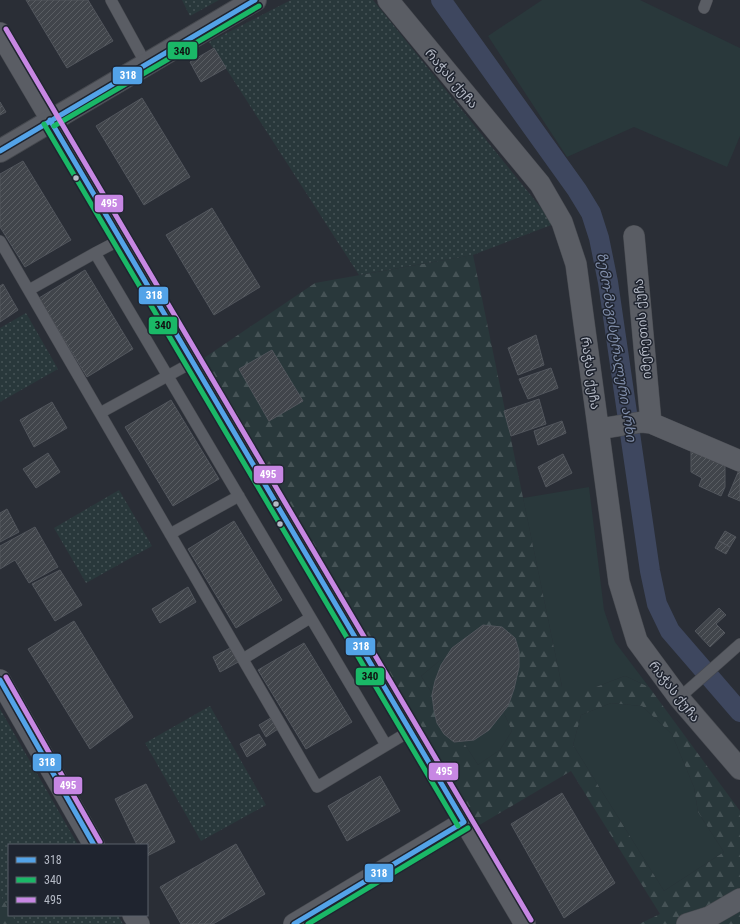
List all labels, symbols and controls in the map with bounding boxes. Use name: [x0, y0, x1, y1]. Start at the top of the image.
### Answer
line badge: 340: [167, 41, 198, 60]
text: 340: [174, 45, 191, 58]
street label: რაჭას ქუჩა: [422, 45, 481, 111]
line badge: 318: [112, 66, 143, 85]
text: 318: [120, 69, 137, 82]
unlabelled marker: [71, 173, 81, 183]
line badge: 495: [94, 194, 124, 213]
text: 495: [101, 197, 118, 210]
water label: ზემო-მაგისტრალური არხი: [593, 251, 640, 444]
street label: იმერეთის ქუჩა: [631, 278, 654, 380]
line badge: 318: [138, 286, 169, 305]
text: 318: [146, 289, 163, 302]
line badge: 340: [148, 316, 178, 335]
text: 340: [155, 319, 172, 332]
street label: რაჭას ქუჩა: [578, 336, 603, 410]
line badge: 495: [253, 465, 284, 484]
text: 495: [260, 468, 277, 481]
unlabelled marker: [271, 499, 281, 509]
unlabelled marker: [275, 519, 285, 529]
line badge: 318: [345, 637, 376, 656]
text: 318: [353, 640, 370, 653]
street label: რაჭას ქუჩა: [646, 658, 703, 725]
line badge: 340: [355, 667, 385, 686]
text: 340: [362, 670, 379, 683]
line badge: 318: [32, 753, 62, 772]
text: 318: [39, 756, 56, 769]
line badge: 495: [428, 762, 459, 781]
text: 495: [436, 765, 453, 778]
line badge: 495: [53, 776, 83, 795]
text: 495: [60, 779, 77, 792]
legend: [8, 844, 148, 916]
text: 318: [44, 853, 62, 867]
line badge: 318: [364, 863, 394, 883]
text: 318: [371, 867, 388, 880]
text: 340: [44, 873, 62, 887]
text: 495: [44, 893, 62, 907]

